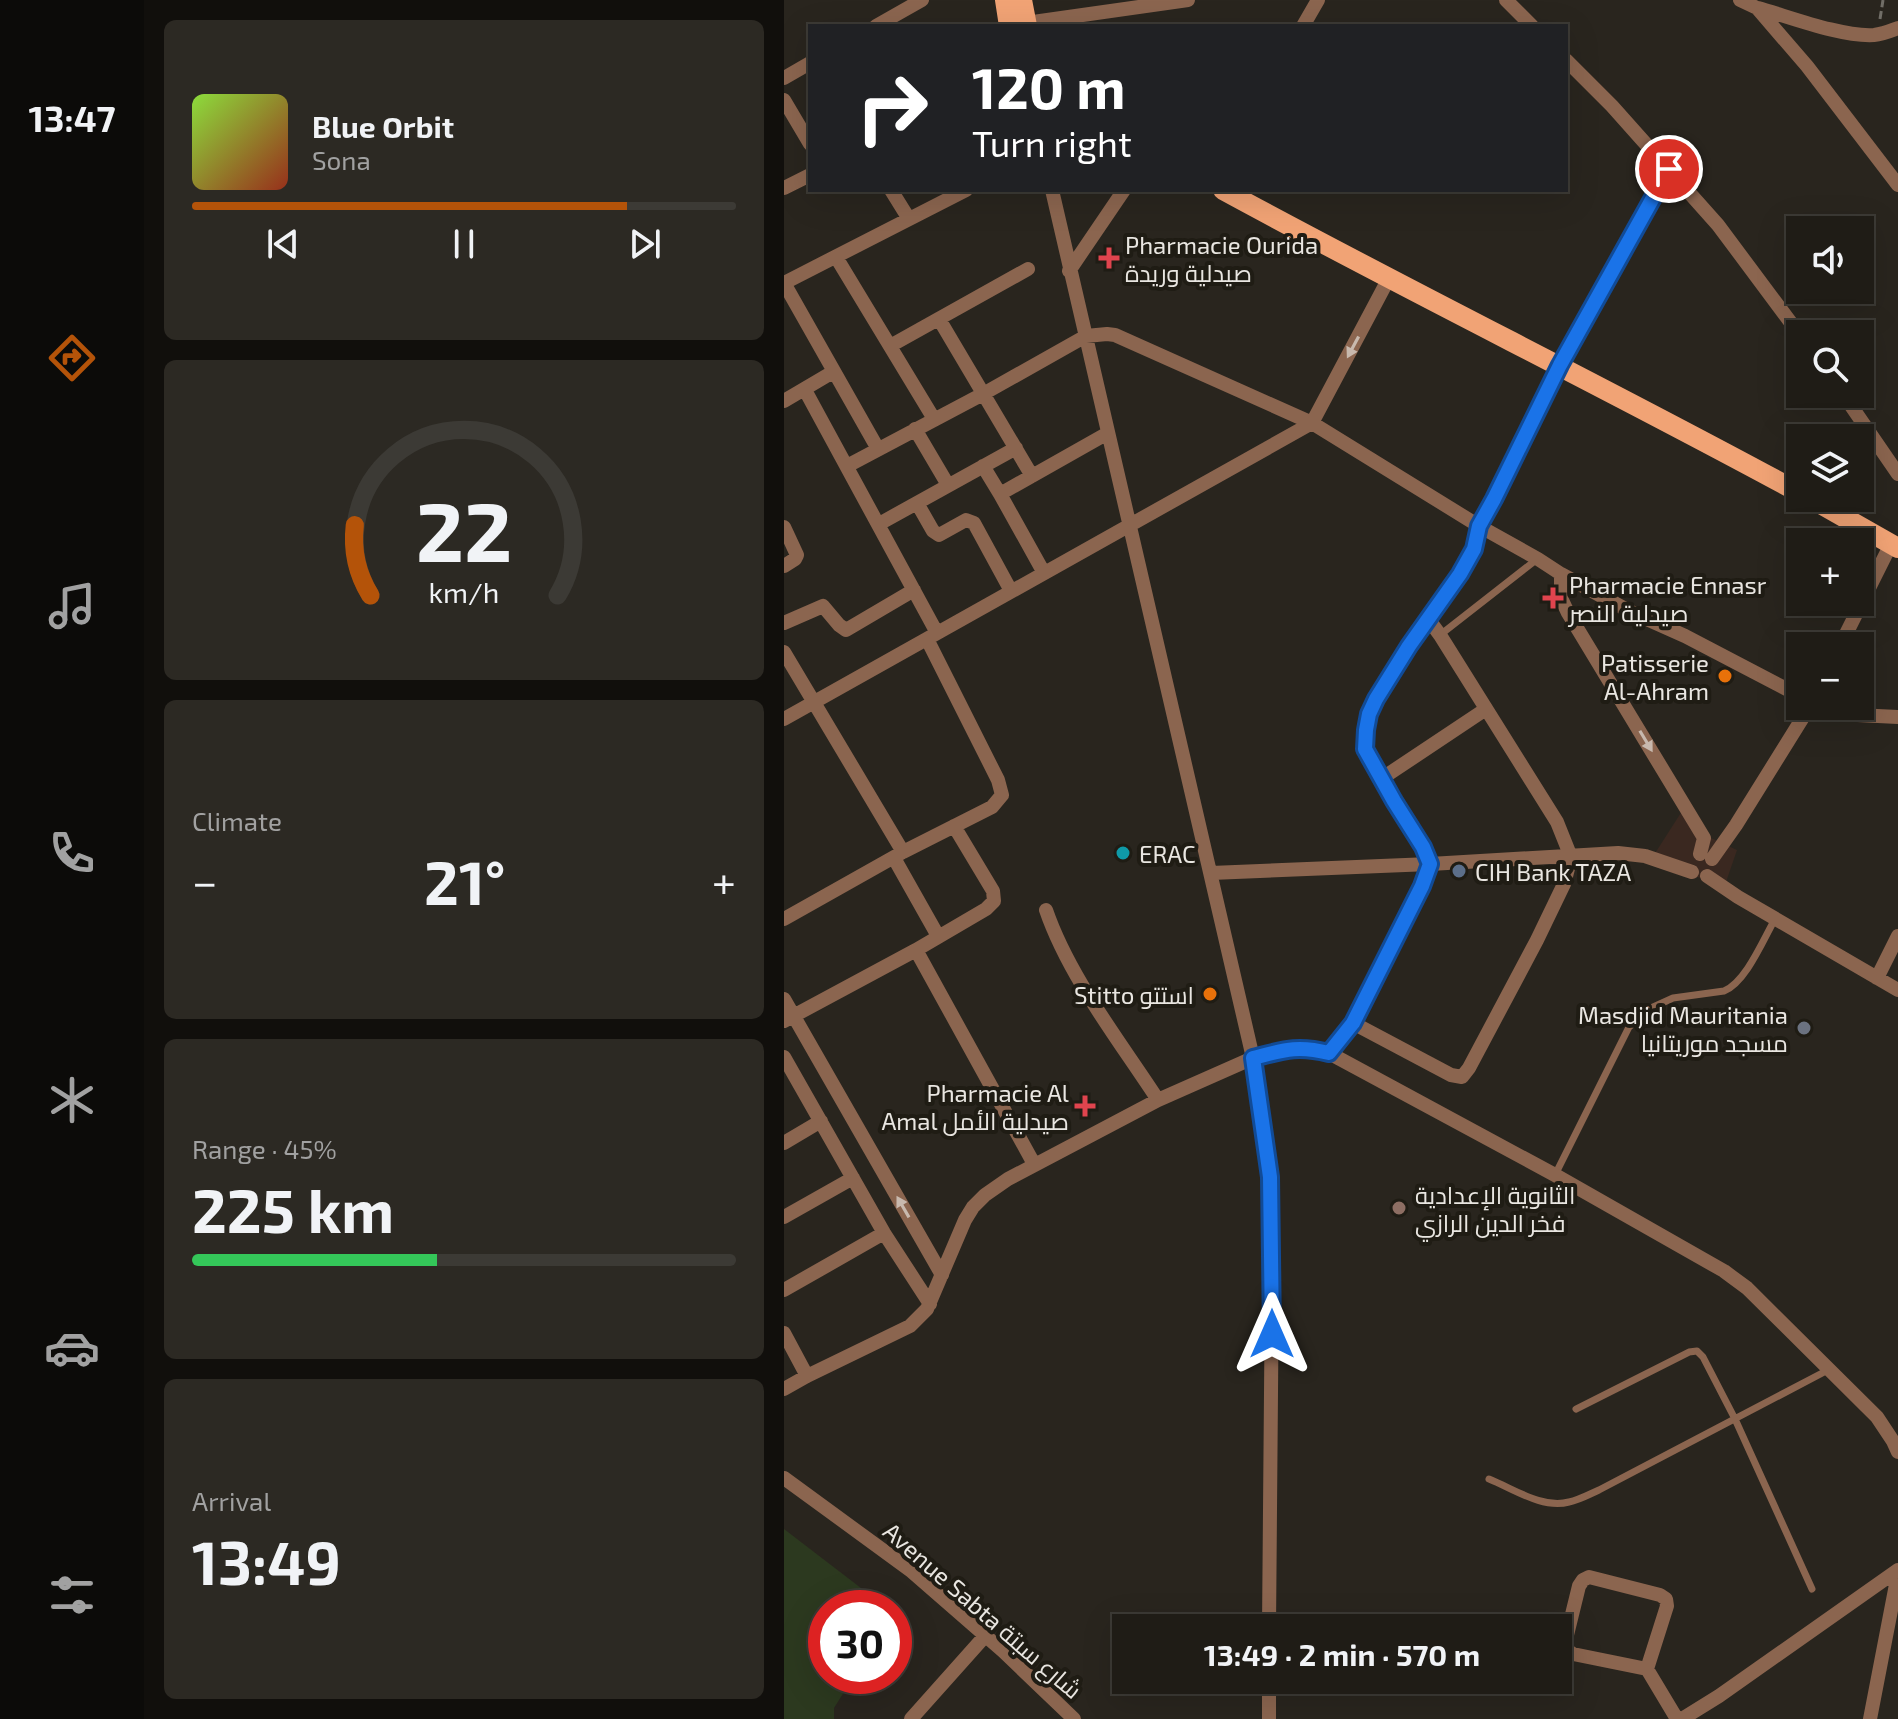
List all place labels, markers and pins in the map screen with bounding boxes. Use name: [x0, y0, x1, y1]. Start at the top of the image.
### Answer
pin: [1635, 135, 1703, 203]
place label: Pharmacie Ourida صيدلية وريدة: [1125, 230, 1318, 287]
marker: Pharmacie Ourida صيدلية وريدة: [1100, 249, 1118, 267]
place label: Pharmacie Ennasr صيدلية النصر: [1567, 570, 1767, 627]
marker: Pharmacie Ennasr صيدلية النصر: [1544, 589, 1562, 607]
place label: Patisserie Al-Ahram: [1601, 648, 1709, 705]
marker: Patisserie Al-Ahram: [1716, 667, 1734, 685]
place label: ERAC: [1139, 839, 1196, 868]
marker: ERAC: [1114, 844, 1132, 862]
place label: CIH Bank TAZA: [1475, 857, 1631, 886]
marker: CIH Bank TAZA: [1450, 862, 1468, 880]
place label: Stitto استتو: [1074, 980, 1194, 1009]
marker: Stitto استتو: [1201, 985, 1219, 1003]
place label: Masdjid Mauritania مسجد موريتانيا: [1578, 1000, 1788, 1057]
marker: Masdjid Mauritania مسجد موريتانيا: [1795, 1019, 1813, 1037]
place label: Pharmacie Al Amal صيدلية الأمل: [881, 1078, 1069, 1136]
marker: Pharmacie Al Amal صيدلية الأمل: [1076, 1097, 1094, 1115]
place label: الثانوية الإعدادية فخر الدين الرازي: [1415, 1180, 1575, 1242]
marker: الثانوية الإعدادية فخر الدين الرازي: [1390, 1199, 1408, 1217]

